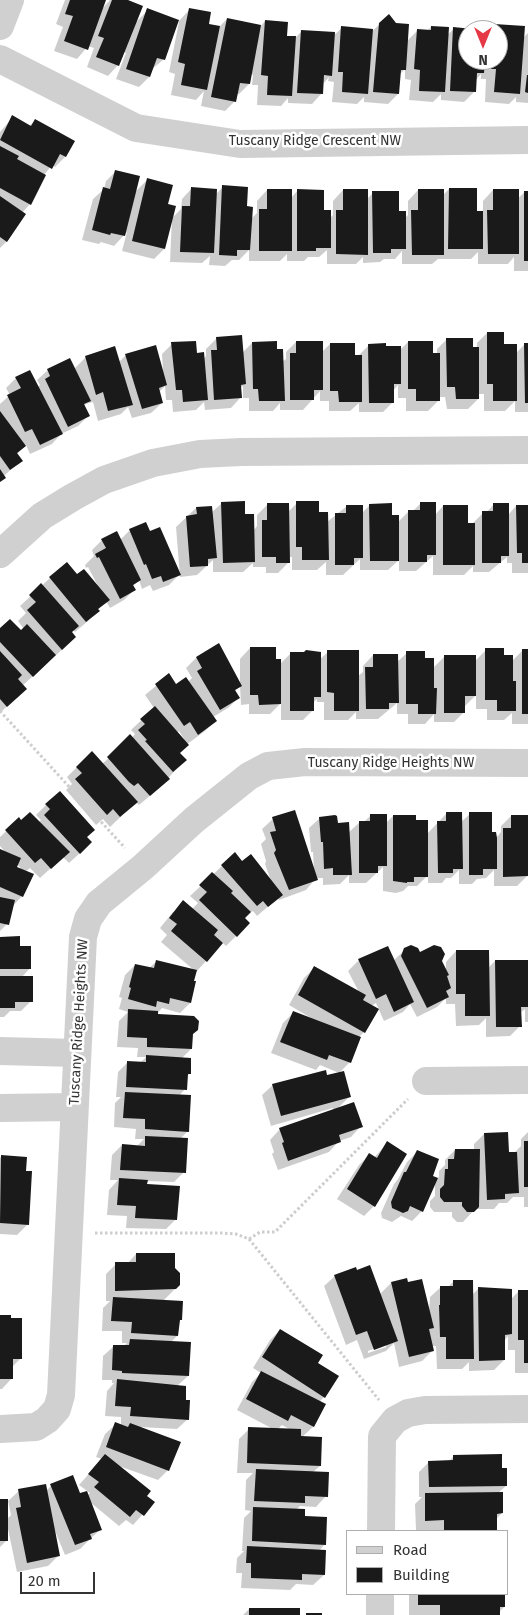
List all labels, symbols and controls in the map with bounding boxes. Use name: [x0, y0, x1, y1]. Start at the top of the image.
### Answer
north arrow: [458, 20, 508, 70]
text: N: [478, 51, 488, 68]
street label: Tuscany Ridge Crescent NW: [229, 133, 401, 149]
street label: Tuscany Ridge Heights NW: [308, 755, 474, 771]
street label: Tuscany Ridge Heights NW: [66, 938, 92, 1106]
legend: [346, 1530, 508, 1595]
text: Road: [393, 1541, 428, 1559]
scale bar: [22, 1562, 98, 1594]
text: Building: [393, 1566, 449, 1584]
text: 20 m: [28, 1572, 61, 1590]

